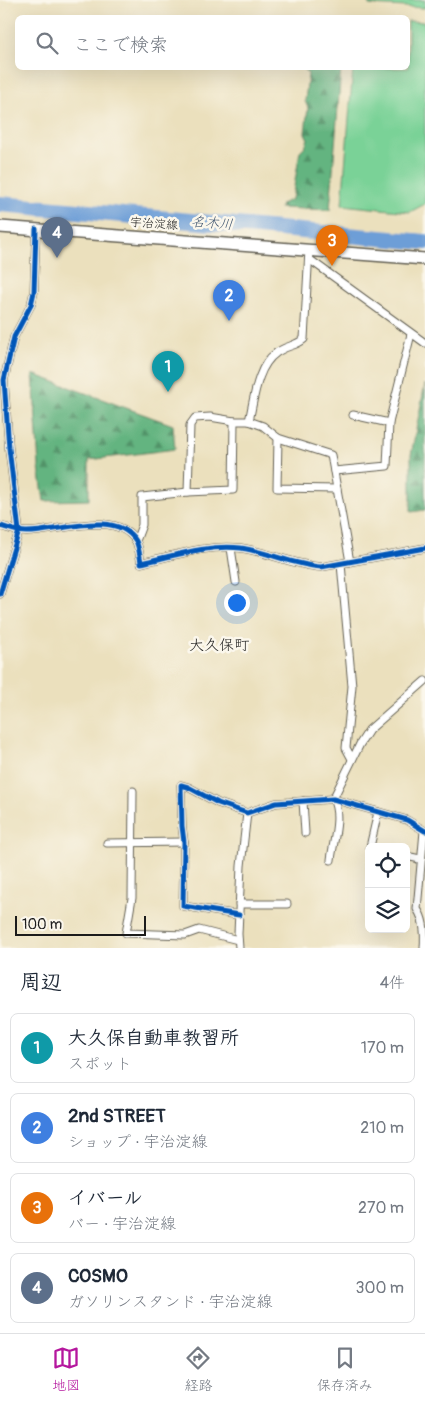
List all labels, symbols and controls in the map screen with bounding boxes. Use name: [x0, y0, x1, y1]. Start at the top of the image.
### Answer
search box: [15, 15, 410, 70]
icon: search: [33, 29, 61, 57]
text: ここで検索: [73, 33, 168, 57]
water label: 名木川: [190, 213, 234, 233]
street label: 宇治淀線: [130, 215, 178, 233]
pin: 4: [41, 217, 73, 258]
pin: 3: [316, 225, 348, 266]
pin: 2: [213, 280, 245, 321]
pin: 1: [152, 351, 184, 392]
your location: [224, 590, 250, 616]
district label: 大久保町: [189, 636, 250, 655]
map controls: [365, 843, 410, 933]
button: locate: [365, 843, 410, 888]
button: layers: [365, 888, 410, 933]
scale bar: [15, 913, 146, 936]
text: 100 m: [22, 916, 62, 933]
text: 周辺: [20, 969, 62, 996]
text: 4件: [380, 973, 405, 993]
text: 大久保自動車教習所: [68, 1026, 239, 1050]
text: 1: [34, 1038, 40, 1058]
text: 170 m: [361, 1038, 404, 1058]
text: スポット: [68, 1054, 132, 1074]
text: 2nd STREET: [68, 1104, 166, 1128]
text: 2: [33, 1118, 41, 1138]
text: 210 m: [360, 1118, 404, 1138]
text: ショップ · 宇治淀線: [68, 1132, 207, 1152]
text: イバール: [68, 1186, 143, 1210]
text: 3: [33, 1198, 41, 1218]
text: 270 m: [358, 1198, 404, 1218]
text: バー · 宇治淀線: [68, 1214, 176, 1234]
text: COSMO: [68, 1264, 128, 1288]
text: 4: [32, 1278, 42, 1298]
text: 300 m: [356, 1278, 404, 1298]
text: ガソリンスタンド · 宇治淀線: [68, 1292, 272, 1312]
tab: 地図: [52, 1344, 80, 1394]
tab: 経路: [184, 1344, 212, 1394]
tab: 保存済み: [317, 1344, 373, 1394]

